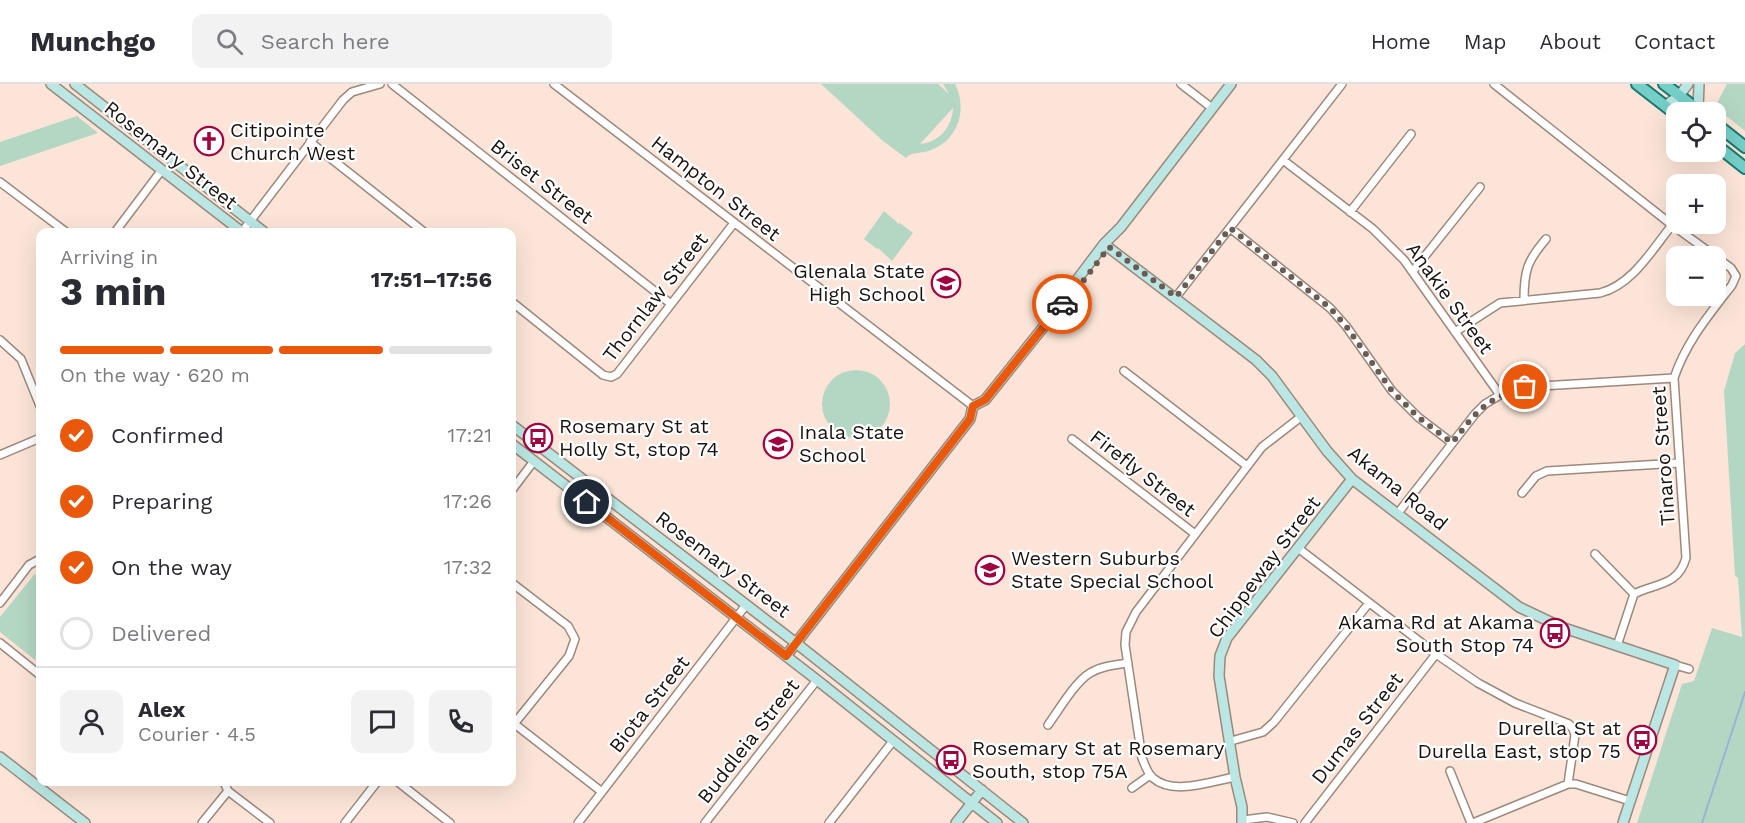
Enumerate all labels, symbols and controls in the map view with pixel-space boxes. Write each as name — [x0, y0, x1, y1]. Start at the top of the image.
search box — [192, 14, 612, 68]
text: Munchgo — [30, 25, 156, 58]
icon: search — [213, 25, 246, 58]
text: Search here — [261, 29, 390, 54]
text: Home — [1371, 29, 1431, 54]
text: Map — [1464, 29, 1507, 54]
text: About — [1540, 29, 1601, 54]
text: Contact — [1634, 29, 1715, 54]
street label: Rosemary Street — [100, 96, 243, 215]
map controls — [1666, 102, 1726, 306]
button: locate — [1666, 102, 1726, 162]
place label: Citipointe Church West — [230, 118, 356, 165]
church icon: Citipointe Church West — [193, 125, 225, 157]
street label: Hampton Street — [647, 130, 786, 246]
street label: Briset Street — [486, 133, 599, 229]
button: + — [1666, 174, 1726, 234]
street label: Thornlaw Street — [597, 227, 713, 366]
street label: Anakie Street — [1401, 238, 1499, 359]
text: Arriving in — [60, 245, 158, 269]
button: − — [1666, 246, 1726, 306]
place label: Glenala State High School — [793, 259, 925, 306]
text: 17:51–17:56 — [371, 267, 492, 292]
school or university icon: Glenala State High School — [930, 267, 962, 299]
text: 3 min — [60, 269, 167, 314]
courier — [1032, 274, 1092, 334]
icon: car — [1046, 288, 1079, 321]
pin — [1499, 361, 1550, 412]
text: On the way · 620 m — [60, 363, 250, 387]
icon: bag — [1508, 370, 1541, 403]
street label: Tinaroo Street — [1646, 385, 1680, 526]
place label: Rosemary St at Holly St, stop 74 — [559, 414, 719, 461]
icon: check — [60, 419, 93, 452]
place label: Inala State School — [799, 420, 904, 467]
bus stop icon: Rosemary St at Holly St, stop 74 — [522, 422, 554, 454]
text: Confirmed — [111, 423, 224, 448]
text: 17:21 — [448, 423, 492, 447]
street label: Firefly Street — [1086, 424, 1201, 522]
school or university icon: Inala State School — [762, 428, 794, 460]
street label: Akama Road — [1343, 441, 1453, 535]
pin — [561, 476, 612, 527]
icon: check — [60, 485, 93, 518]
icon: home — [570, 485, 603, 518]
text: Preparing — [111, 489, 212, 514]
text: 17:26 — [443, 489, 492, 513]
street label: Chippeway Street — [1203, 491, 1326, 643]
street label: Rosemary Street — [651, 506, 796, 623]
place label: Western Suburbs State Special School — [1011, 546, 1213, 593]
icon: check — [60, 551, 93, 584]
school or university icon: Western Suburbs State Special School — [974, 554, 1006, 586]
text: On the way — [111, 555, 232, 580]
text: 17:32 — [444, 555, 492, 579]
place label: Akama Rd at Akama South Stop 74 — [1338, 610, 1534, 657]
bus stop icon: Akama Rd at Akama South Stop 74 — [1539, 617, 1571, 649]
text: Delivered — [111, 621, 211, 646]
street label: Biota Street — [604, 650, 695, 757]
street label: Dumas Street — [1306, 667, 1408, 788]
street label: Buddleia Street — [692, 673, 804, 808]
button: person — [60, 690, 123, 753]
button: chat — [351, 690, 414, 753]
button: phone — [429, 690, 492, 753]
text: Alex — [138, 697, 185, 722]
place label: Durella St at Durella East, stop 75 — [1417, 716, 1622, 763]
text: Courier · 4.5 — [138, 722, 256, 746]
bus stop icon: Durella St at Durella East, stop 75 — [1626, 724, 1658, 756]
place label: Rosemary St at Rosemary South, stop 75A — [972, 736, 1225, 783]
bus stop icon: Rosemary St at Rosemary South, stop 75A — [935, 744, 967, 776]

